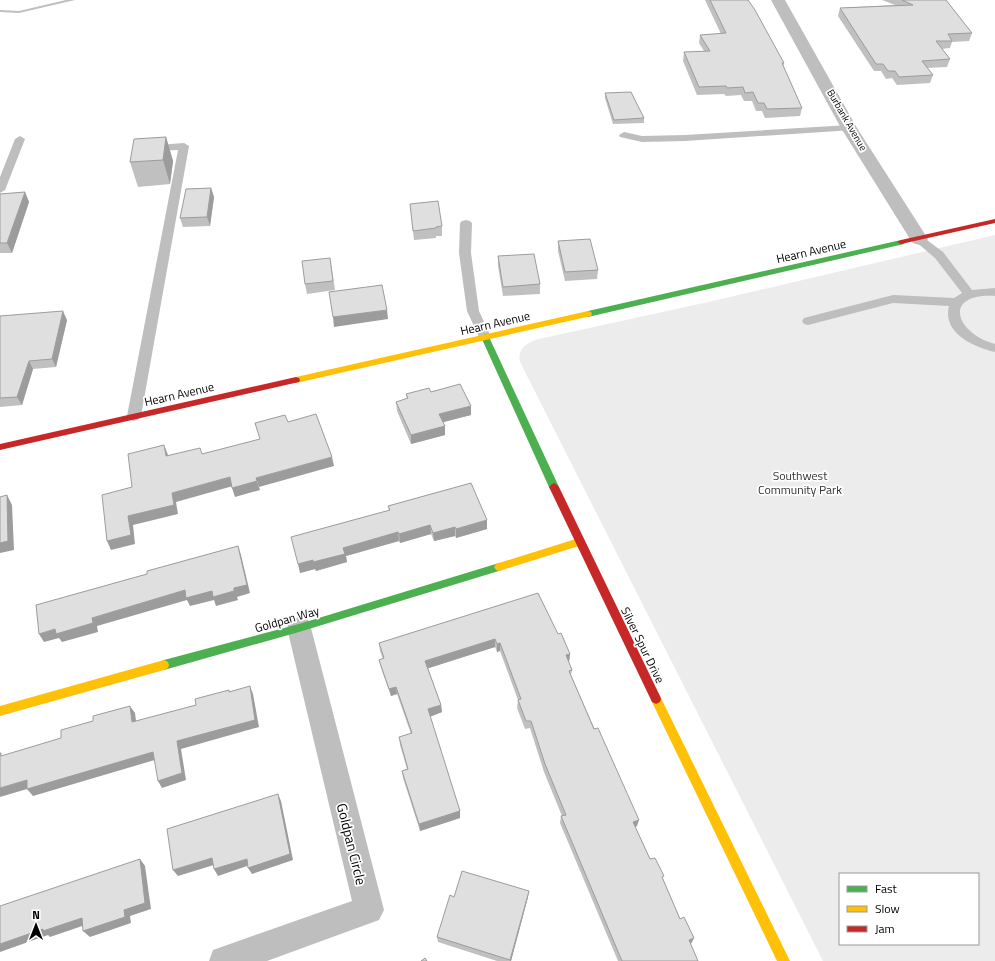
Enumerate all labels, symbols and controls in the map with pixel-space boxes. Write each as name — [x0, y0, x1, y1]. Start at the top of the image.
street label: Burbank Avenue — [823, 86, 871, 154]
street label: Hearn Avenue — [774, 234, 848, 268]
street label: Hearn Avenue — [458, 306, 532, 340]
street label: Hearn Avenue — [142, 377, 216, 411]
park label: Southwest Community Park — [758, 466, 842, 499]
street label: Goldpan Way — [252, 601, 322, 637]
street label: Silver Spur Drive — [616, 604, 670, 686]
street label: Goldpan Circle — [332, 801, 372, 887]
legend — [839, 873, 979, 945]
text: Fast — [875, 879, 898, 898]
text: Slow — [875, 899, 900, 918]
north arrow — [16, 905, 56, 945]
text: N — [32, 907, 40, 923]
text: Jam — [875, 919, 895, 938]

